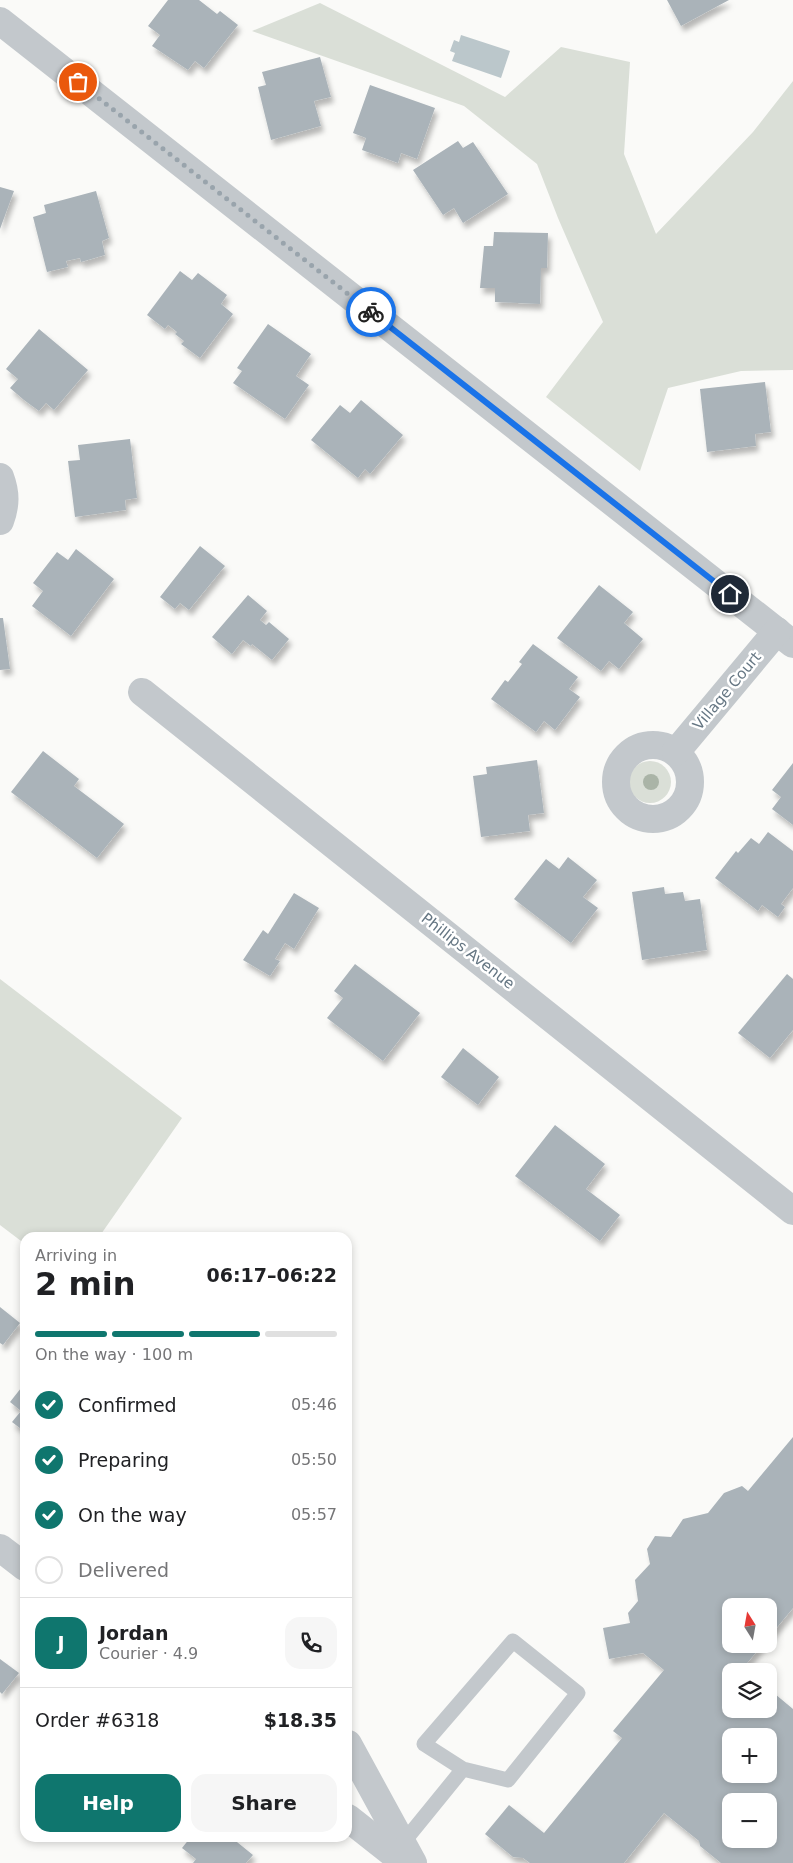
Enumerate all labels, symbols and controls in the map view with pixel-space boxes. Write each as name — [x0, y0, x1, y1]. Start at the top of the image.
pin — [57, 61, 99, 103]
icon: bag — [64, 68, 92, 96]
courier — [346, 287, 396, 337]
icon: bike — [357, 298, 385, 326]
pin — [709, 573, 751, 615]
icon: home — [716, 580, 744, 608]
street label: Village Court — [689, 648, 765, 734]
street label: Phillips Avenue — [418, 909, 518, 993]
text: Arriving in — [35, 1246, 117, 1265]
text: 06:17–06:22 — [207, 1264, 337, 1286]
text: 2 min — [35, 1265, 136, 1303]
text: On the way · 100 m — [35, 1345, 193, 1364]
icon: check — [35, 1391, 63, 1419]
text: Confirmed — [78, 1394, 177, 1416]
text: 05:46 — [291, 1395, 337, 1414]
icon: check — [35, 1446, 63, 1474]
text: Preparing — [78, 1449, 169, 1471]
text: 05:50 — [291, 1450, 337, 1469]
icon: check — [35, 1501, 63, 1529]
text: On the way — [78, 1504, 187, 1526]
text: 05:57 — [291, 1505, 337, 1524]
text: Delivered — [78, 1559, 169, 1581]
north arrow — [722, 1598, 778, 1652]
map controls — [722, 1598, 777, 1848]
button: phone — [285, 1617, 337, 1669]
text: Jordan — [99, 1622, 168, 1644]
text: J — [57, 1632, 65, 1654]
text: Courier · 4.9 — [99, 1644, 198, 1663]
button: layers — [722, 1663, 777, 1718]
text: Order #6318 — [35, 1709, 159, 1731]
text: $18.35 — [264, 1709, 337, 1731]
button: + — [722, 1728, 777, 1783]
button: Help — [35, 1774, 181, 1832]
button: Share — [191, 1774, 337, 1832]
button: − — [722, 1793, 777, 1848]

